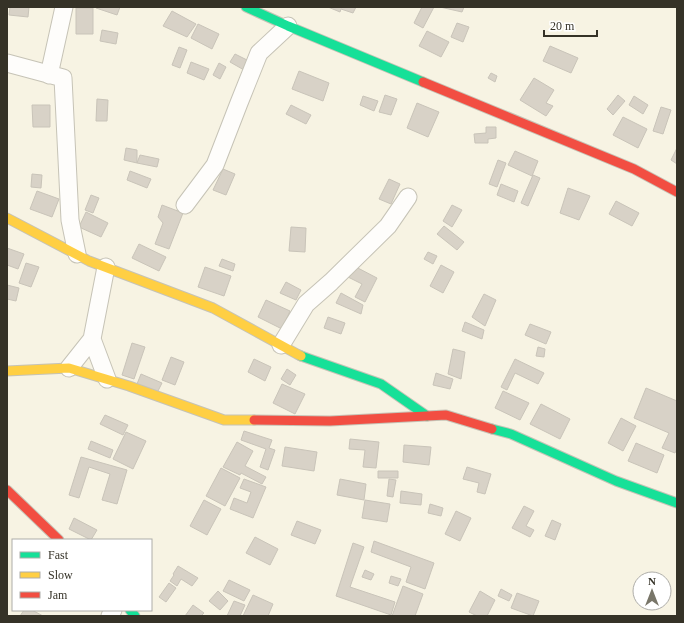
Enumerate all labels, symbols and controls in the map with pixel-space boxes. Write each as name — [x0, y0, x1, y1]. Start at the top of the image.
scale bar — [544, 12, 597, 38]
text: 20 m — [550, 19, 575, 33]
legend — [12, 539, 152, 611]
text: Fast — [48, 548, 69, 562]
text: Slow — [48, 568, 73, 582]
north arrow — [632, 571, 672, 611]
text: N — [648, 575, 656, 587]
text: Jam — [48, 588, 68, 602]

